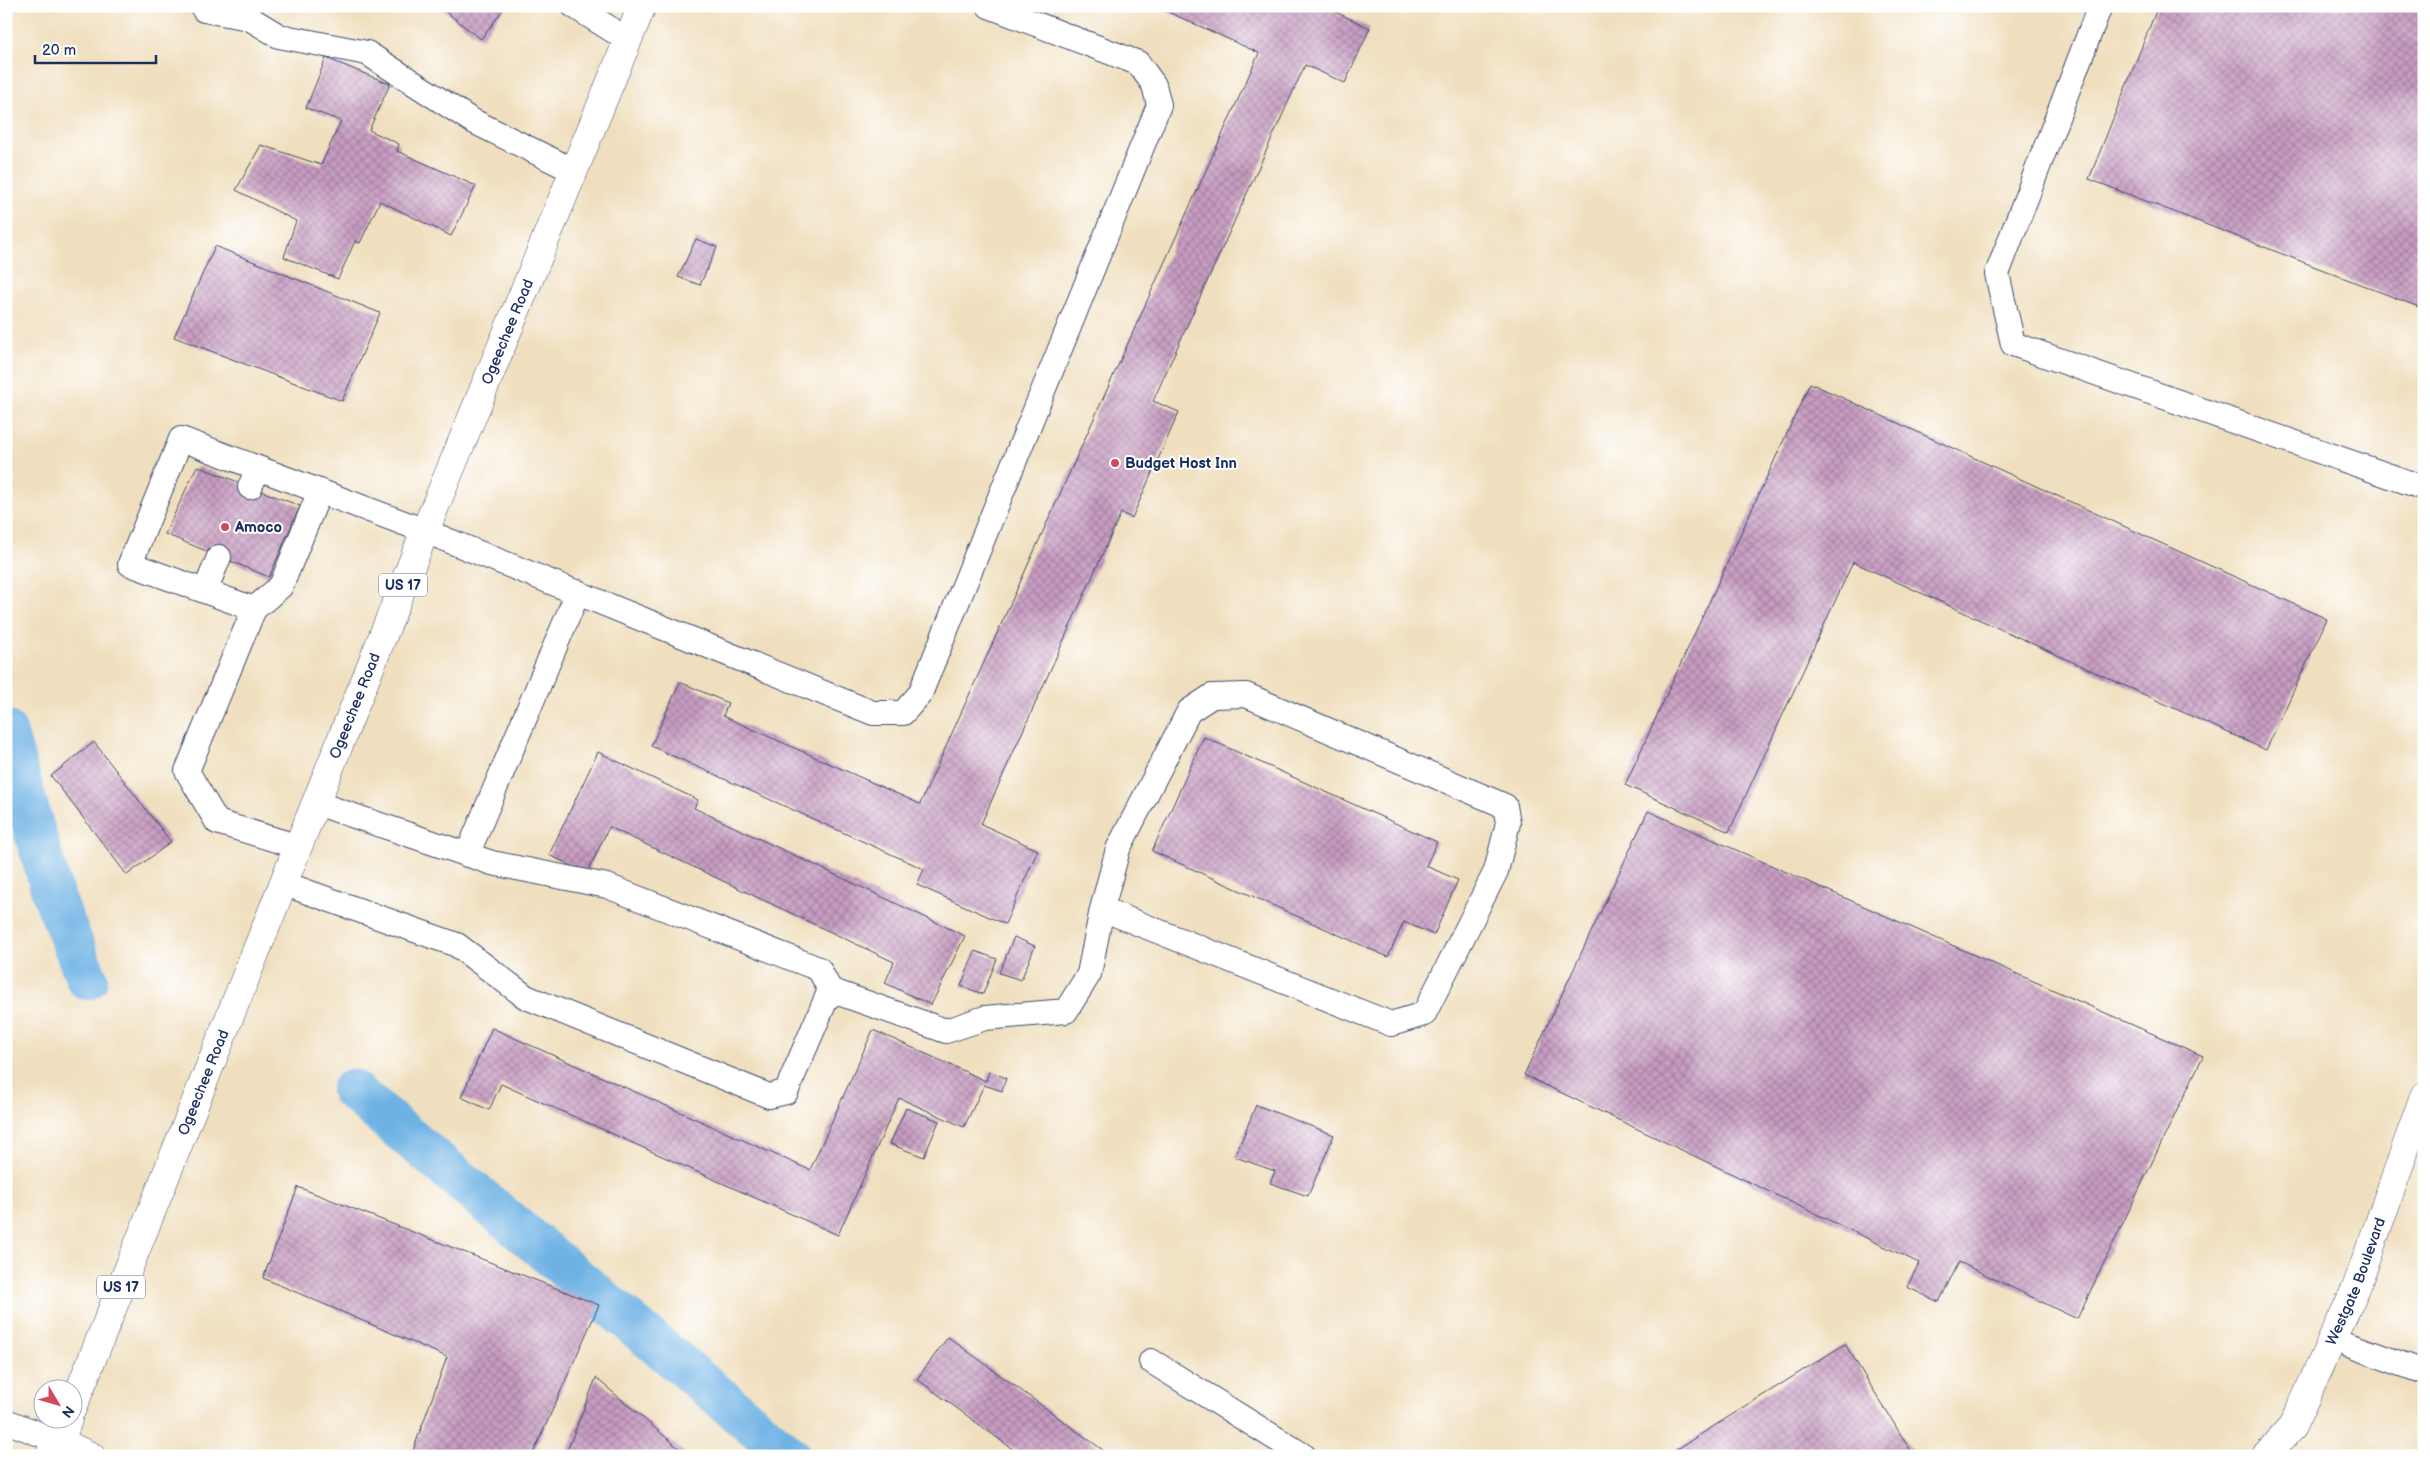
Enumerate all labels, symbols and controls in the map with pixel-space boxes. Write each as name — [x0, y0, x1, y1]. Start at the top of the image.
scale bar — [35, 32, 156, 64]
text: 20 m — [42, 41, 76, 60]
street label: Ogeechee Road — [478, 276, 538, 387]
place label: Budget Host Inn — [1125, 454, 1237, 473]
marker: Budget Host Inn — [1109, 457, 1121, 469]
place label: Amoco — [234, 518, 282, 537]
marker: Amoco — [219, 521, 231, 533]
road number: US 17 — [379, 574, 427, 596]
street label: Ogeechee Road — [325, 650, 385, 761]
street label: Ogeechee Road — [174, 1027, 234, 1138]
street label: Westgate Boulevard — [2322, 1215, 2390, 1348]
road number: US 17 — [97, 1275, 145, 1298]
north arrow — [32, 1380, 82, 1430]
text: N — [58, 1402, 78, 1421]

